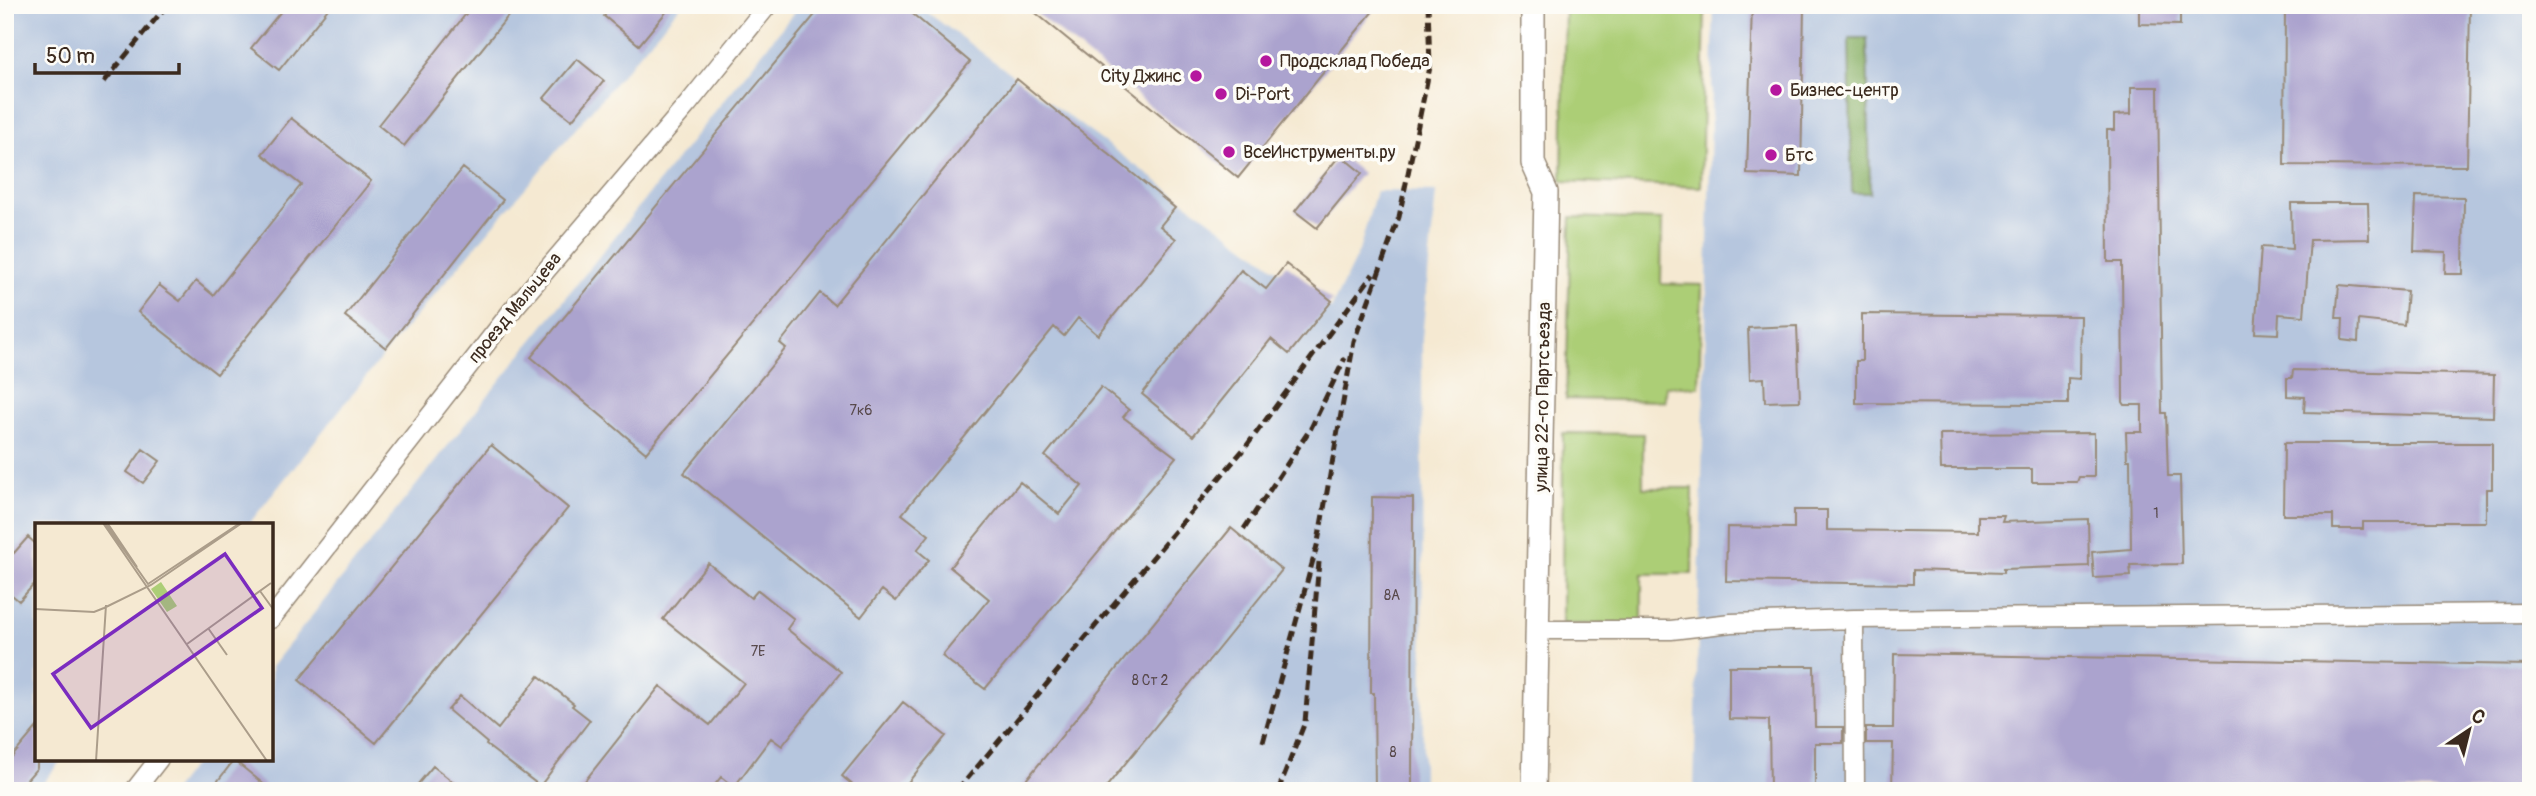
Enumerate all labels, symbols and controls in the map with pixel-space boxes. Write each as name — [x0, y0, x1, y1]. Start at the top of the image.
scale bar — [35, 32, 178, 76]
text: 50 m — [46, 43, 95, 70]
place label: Продсклад Победа — [1280, 50, 1430, 73]
marker: Продсклад Победа — [1258, 53, 1274, 69]
place label: City Джинс — [1100, 65, 1182, 88]
marker: City Джинс — [1188, 68, 1204, 84]
place label: Бизнес-центр — [1790, 79, 1899, 102]
marker: Бизнес-центр — [1768, 82, 1784, 98]
place label: Di-Port — [1235, 83, 1291, 106]
marker: Di-Port — [1213, 86, 1229, 102]
place label: ВсеИнструменты.ру — [1243, 141, 1396, 164]
marker: ВсеИнструменты.ру — [1221, 144, 1237, 160]
place label: Бтс — [1785, 144, 1814, 167]
marker: Бтс — [1763, 147, 1779, 163]
street label: проезд Мальцева — [463, 248, 567, 368]
street label: улица 22-го Партсъезда — [1530, 302, 1556, 493]
house number: 7к6 — [850, 402, 872, 419]
house number: 1 — [2153, 505, 2159, 522]
inset map — [35, 523, 273, 761]
house number: 8А — [1384, 587, 1400, 604]
house number: 7Е — [751, 643, 765, 660]
house number: 8 Ст 2 — [1132, 672, 1168, 689]
north arrow — [2434, 694, 2504, 764]
text: С — [2466, 704, 2490, 730]
house number: 8 — [1389, 744, 1397, 761]

